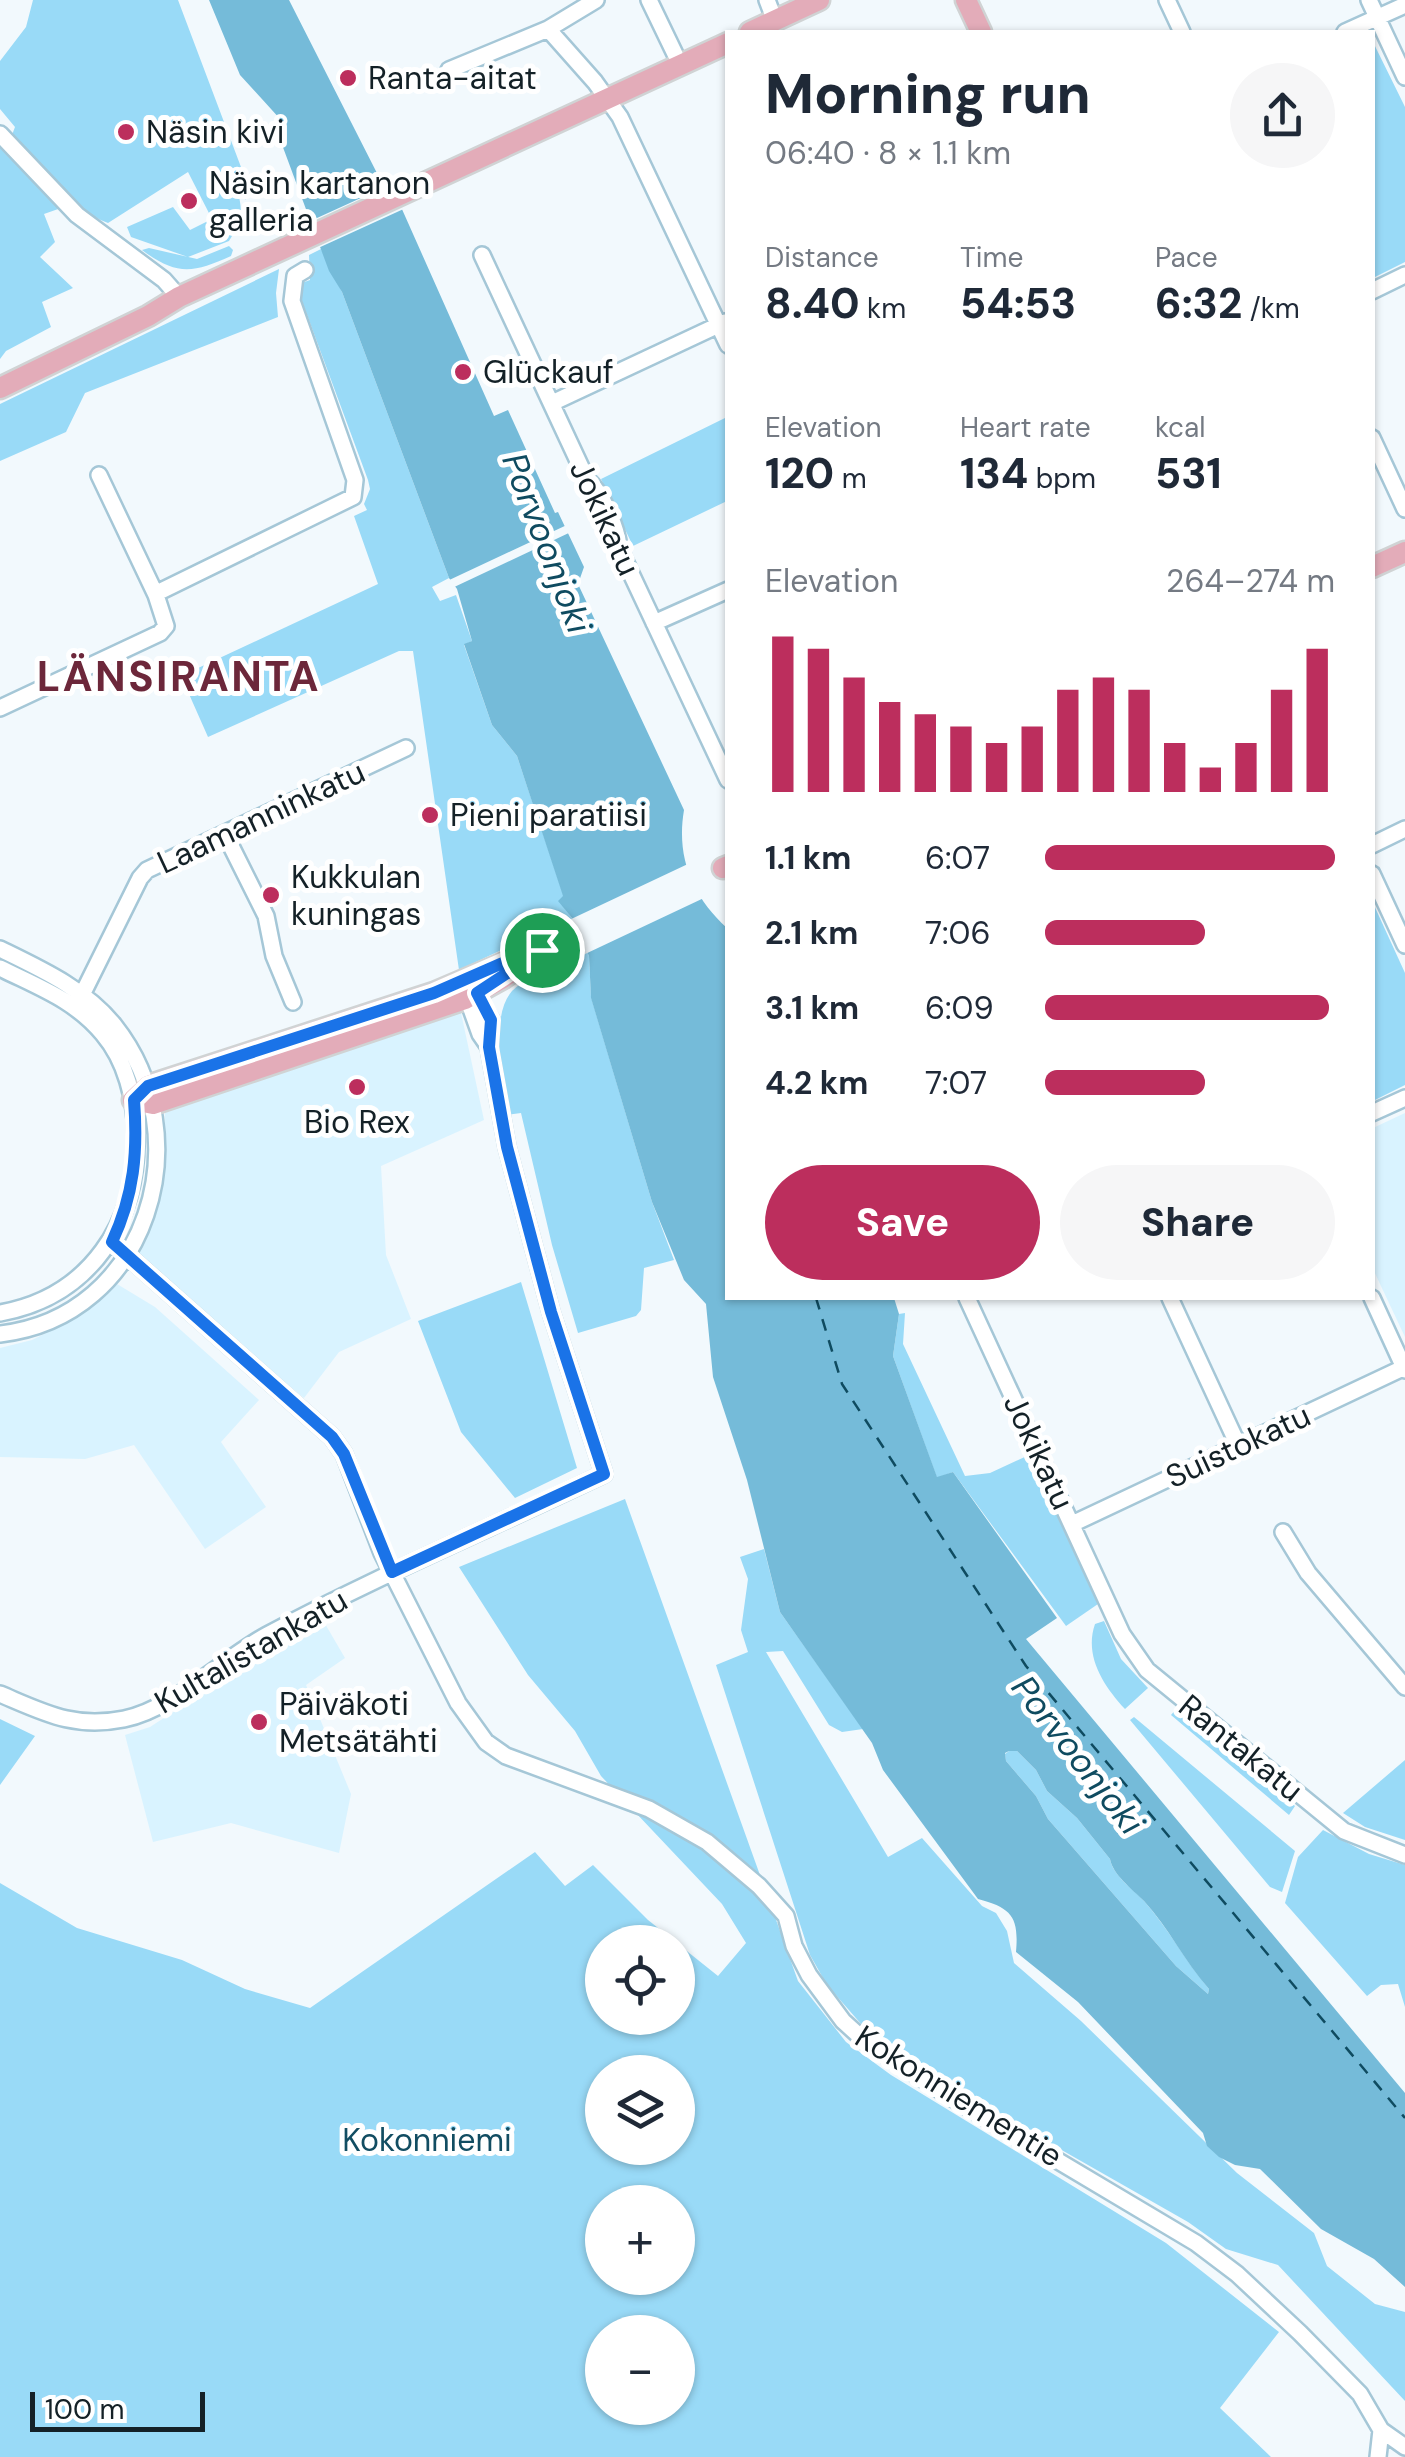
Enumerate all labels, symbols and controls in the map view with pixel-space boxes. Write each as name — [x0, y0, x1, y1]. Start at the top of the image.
place label: Ranta-aitat — [368, 57, 537, 99]
text: Morning run — [765, 58, 1091, 130]
button: share — [1230, 63, 1335, 168]
marker: Ranta-aitat — [337, 67, 359, 89]
place label: Näsin kivi — [146, 111, 285, 153]
marker: Näsin kivi — [115, 121, 137, 143]
text: 06:40 · 8 × 1.1 km — [765, 132, 1011, 174]
place label: Näsin kartanon galleria — [209, 162, 430, 241]
marker: Näsin kartanon galleria — [178, 190, 200, 212]
text: Distance — [765, 239, 879, 276]
text: Time — [960, 239, 1023, 276]
text: Pace — [1155, 239, 1218, 276]
text: 8.40 — [765, 276, 860, 331]
text: 54:53 — [960, 276, 1076, 331]
text: 6:32 — [1155, 276, 1242, 331]
text: km — [860, 290, 906, 327]
text: /km — [1242, 290, 1300, 327]
place label: Glückauf — [483, 351, 614, 393]
marker: Glückauf — [452, 361, 474, 383]
text: Elevation — [765, 409, 882, 446]
text: Heart rate — [960, 409, 1091, 446]
text: kcal — [1155, 409, 1206, 446]
water label: Porvoonjoki — [492, 446, 603, 640]
text: 120 — [765, 446, 834, 501]
text: 134 — [960, 446, 1028, 501]
text: 531 — [1155, 446, 1222, 501]
street label: Jokikatu — [560, 454, 650, 582]
text: m — [834, 460, 867, 497]
text: bpm — [1028, 460, 1096, 497]
text: Elevation — [765, 560, 898, 602]
text: 264–274 m — [1166, 560, 1335, 602]
district label: LÄNSIRANTA — [37, 649, 321, 704]
street label: Laamanninkatu — [151, 751, 371, 883]
place label: Pieni paratiisi — [450, 794, 647, 836]
marker: Pieni paratiisi — [419, 804, 441, 826]
text: 1.1 km — [765, 837, 851, 879]
text: 6:07 — [925, 837, 990, 879]
place label: Kukkulan kuningas — [291, 856, 421, 935]
marker: Kukkulan kuningas — [260, 884, 282, 906]
pin — [500, 908, 585, 993]
text: 2.1 km — [765, 912, 858, 954]
text: 7:06 — [925, 912, 991, 954]
icon: arrive — [515, 923, 570, 978]
text: 3.1 km — [765, 987, 859, 1029]
text: 6:09 — [925, 987, 994, 1029]
text: 4.2 km — [765, 1062, 868, 1104]
text: 7:07 — [925, 1062, 987, 1104]
marker: Bio Rex — [346, 1076, 368, 1098]
place label: Bio Rex — [304, 1101, 410, 1143]
button: Save — [765, 1165, 1040, 1280]
button: Share — [1060, 1165, 1335, 1280]
street label: Jokikatu — [994, 1388, 1084, 1516]
street label: Suistokatu — [1159, 1394, 1317, 1498]
street label: Kultalistankatu — [147, 1579, 355, 1723]
water label: Porvoonjoki — [1001, 1666, 1155, 1844]
place label: Päiväkoti Metsätähti — [279, 1683, 438, 1762]
street label: Rantakatu — [1170, 1685, 1312, 1811]
marker: Päiväkoti Metsätähti — [248, 1711, 270, 1733]
map controls — [585, 1925, 695, 2425]
button: locate — [585, 1925, 695, 2035]
street label: Kokonniementie — [848, 2015, 1070, 2177]
button: layers — [585, 2055, 695, 2165]
park label: Kokonniemi — [342, 2119, 512, 2161]
button: + — [585, 2185, 695, 2295]
button: − — [585, 2315, 695, 2425]
scale bar — [30, 2387, 205, 2432]
text: 100 m — [45, 2391, 124, 2428]

